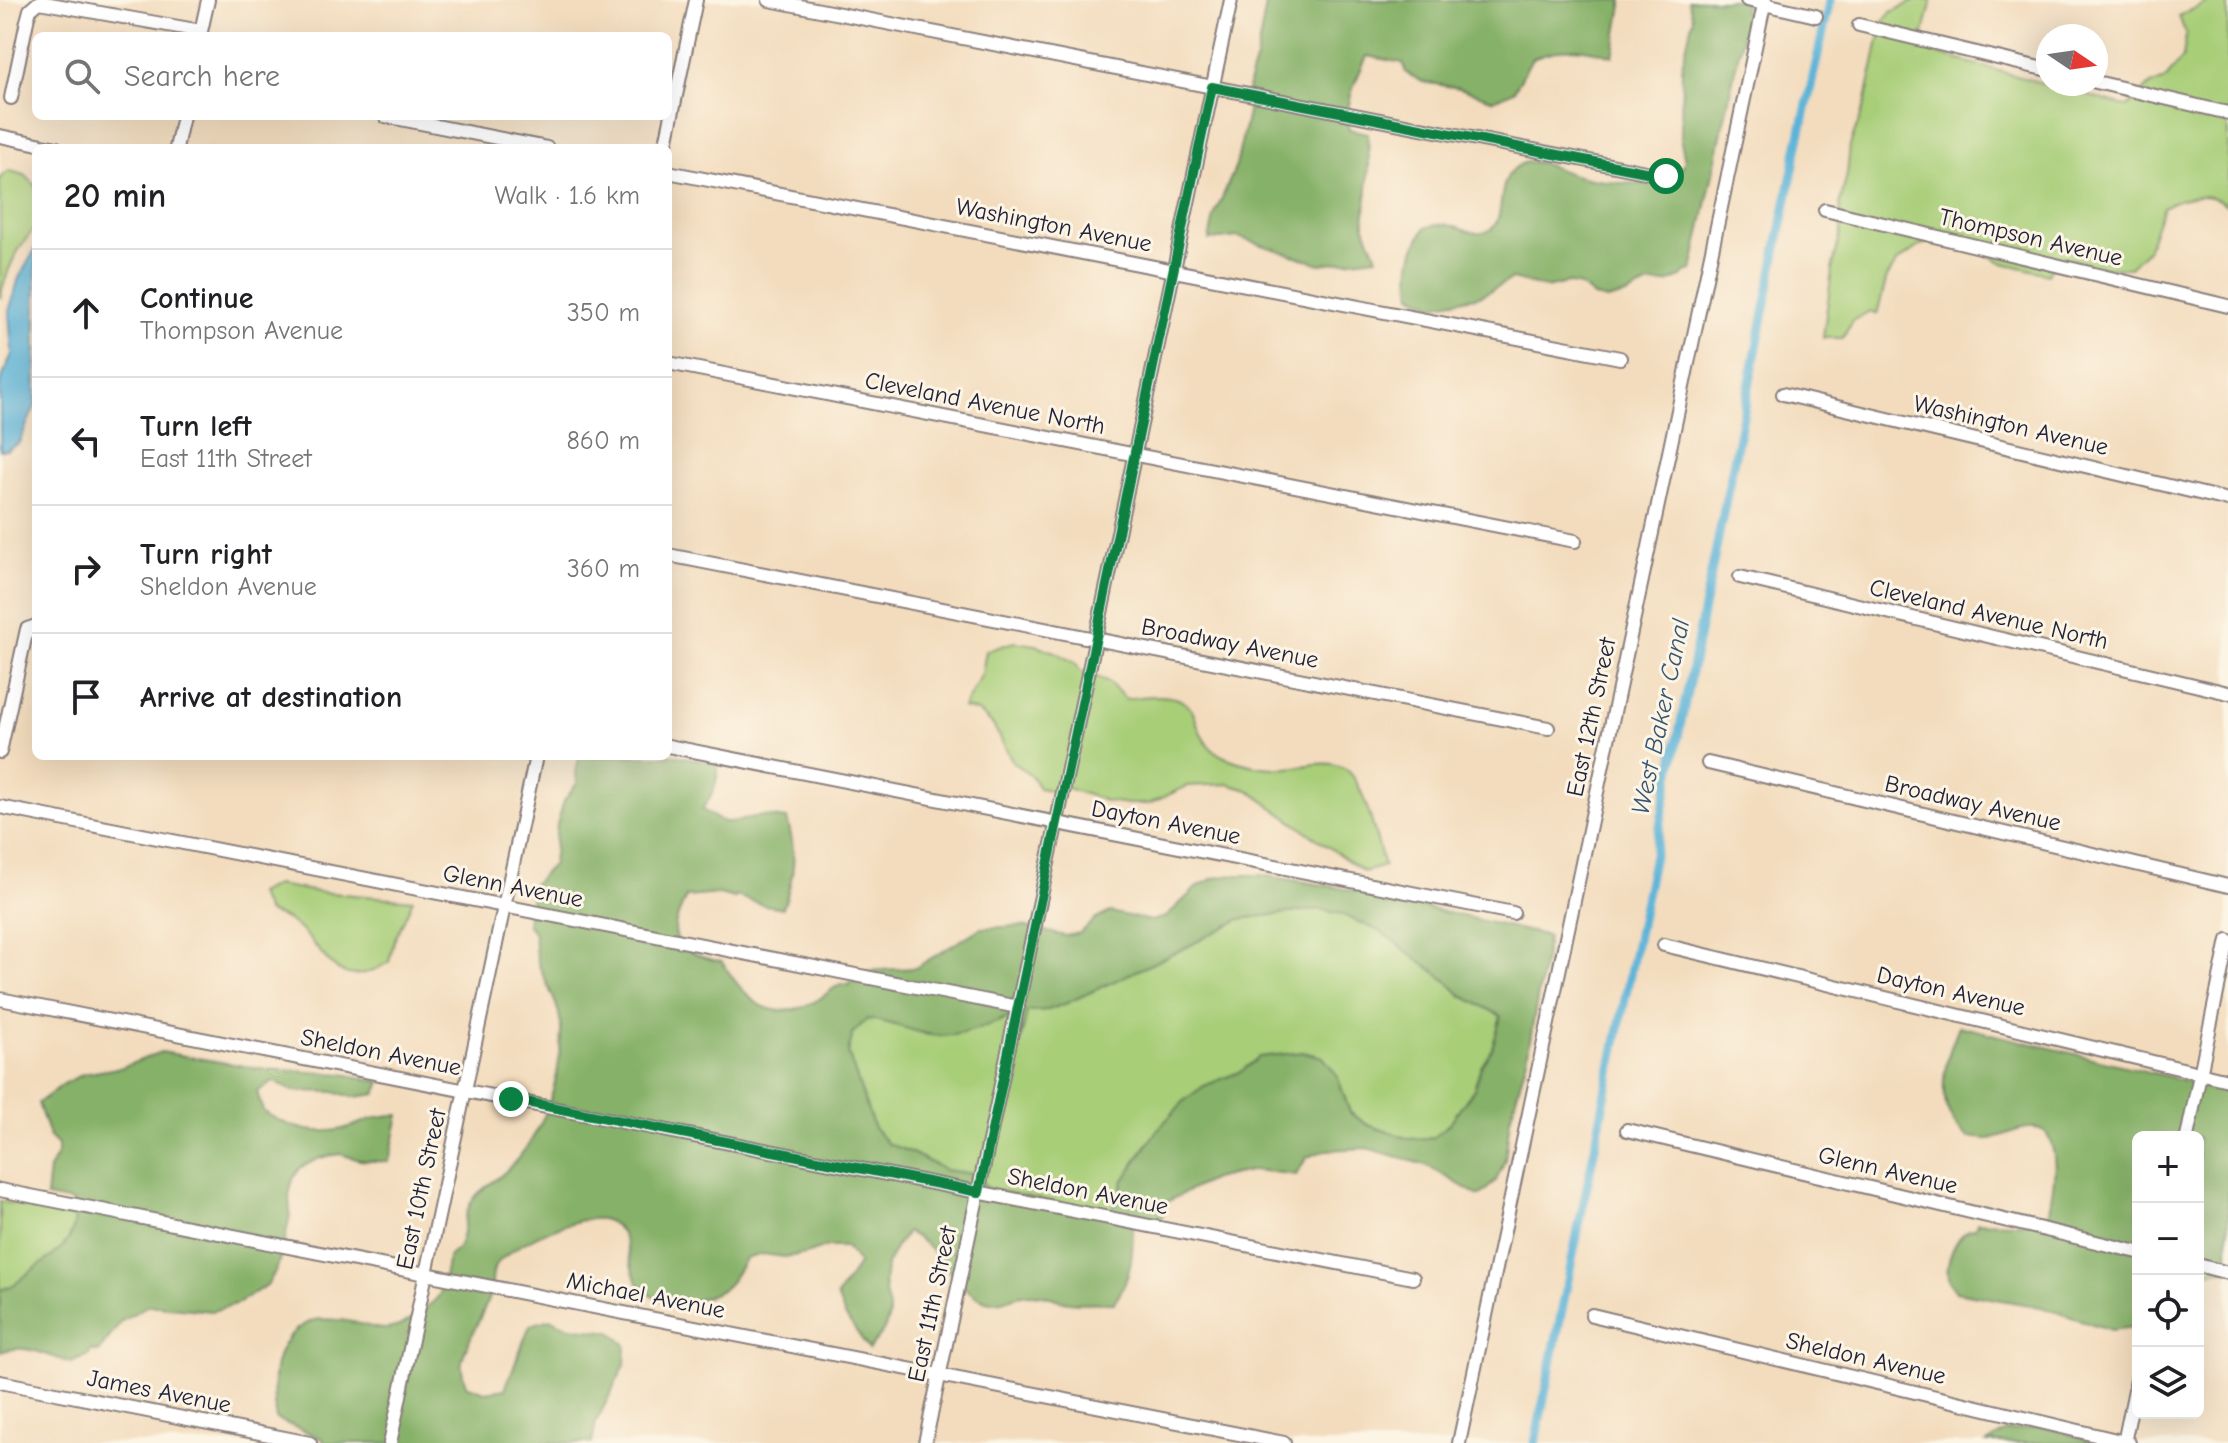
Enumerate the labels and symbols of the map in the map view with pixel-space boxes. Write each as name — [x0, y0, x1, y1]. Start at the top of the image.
north arrow — [2036, 24, 2108, 96]
route start — [1648, 158, 1684, 194]
street label: Washington Avenue — [954, 192, 1154, 258]
street label: Thompson Avenue — [1937, 202, 2125, 272]
street label: Cleveland Avenue North — [863, 366, 1107, 440]
street label: Washington Avenue — [1911, 389, 2111, 461]
street label: Cleveland Avenue North — [1867, 573, 2111, 655]
street label: Broadway Avenue — [1139, 612, 1321, 674]
water label: West Baker Canal — [1626, 616, 1696, 818]
street label: East 12th Street — [1561, 634, 1622, 799]
street label: Broadway Avenue — [1882, 769, 2064, 837]
street label: Dayton Avenue — [1089, 794, 1243, 850]
street label: Glenn Avenue — [441, 859, 585, 913]
street label: Dayton Avenue — [1874, 960, 2028, 1022]
street label: Sheldon Avenue — [298, 1023, 464, 1081]
route end — [493, 1081, 529, 1117]
street label: East 10th Street — [390, 1105, 452, 1272]
street label: Glenn Avenue — [1816, 1140, 1960, 1200]
street label: Sheldon Avenue — [1005, 1162, 1171, 1220]
street label: East 11th Street — [902, 1222, 962, 1384]
street label: Michael Avenue — [564, 1266, 728, 1324]
street label: Sheldon Avenue — [1783, 1326, 1949, 1390]
street label: James Avenue — [85, 1363, 233, 1419]

